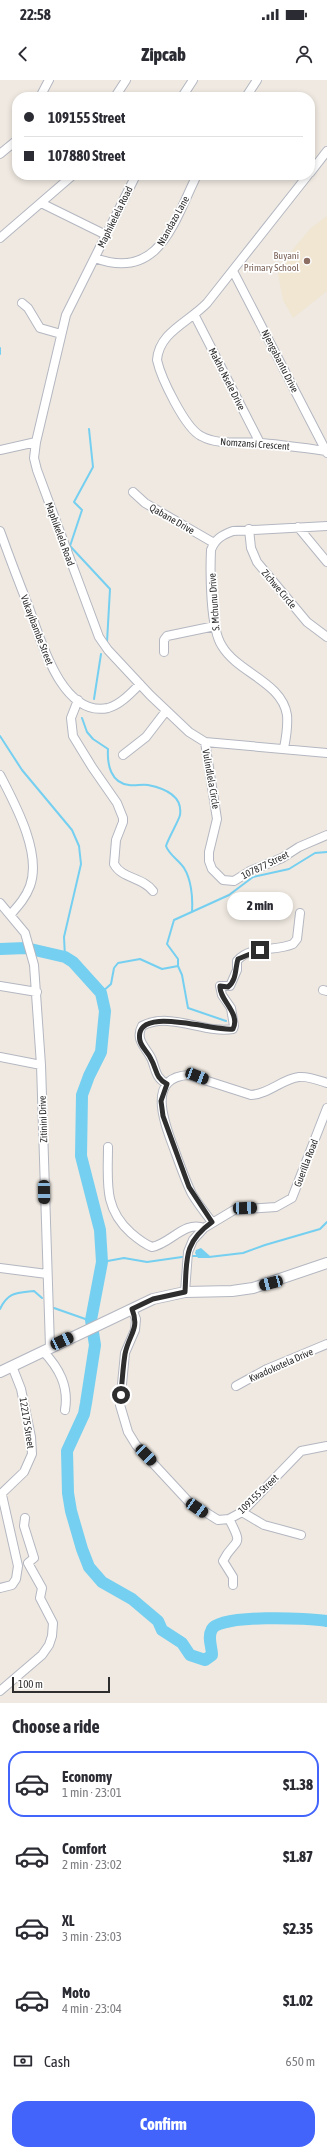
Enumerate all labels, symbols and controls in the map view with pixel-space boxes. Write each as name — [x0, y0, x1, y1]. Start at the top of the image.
text: 22:58 — [20, 6, 51, 23]
icon: back — [12, 43, 34, 65]
icon: person — [293, 43, 315, 65]
text: Zipcab — [141, 44, 186, 65]
text: 109155 Street — [48, 109, 125, 126]
text: 107880 Street — [48, 147, 125, 164]
street label: Maphikelela Road — [95, 184, 135, 249]
street label: Ntandazo Lane — [155, 194, 191, 248]
place label: Buyani Primary School — [244, 250, 299, 273]
marker: Buyani Primary School — [302, 256, 312, 266]
street label: Njengabantu Drive — [259, 328, 301, 395]
street label: Makho Nsele Drive — [207, 346, 248, 412]
street label: Nomzansi Crescent — [220, 436, 290, 452]
street label: Maphikelela Road — [43, 501, 77, 568]
street label: Qabane Drive — [148, 502, 197, 537]
street label: Zichwe Circle — [259, 567, 299, 611]
street label: S. Mchunu Drive — [206, 572, 222, 631]
street label: Vukayibambe Street — [19, 593, 55, 667]
street label: Vulindlela Circle — [200, 748, 222, 810]
street label: 107877 Street — [239, 849, 291, 881]
callout: 2 min — [227, 892, 293, 920]
text: 2 min — [247, 898, 273, 913]
route end — [251, 941, 269, 959]
car — [184, 1066, 210, 1086]
street label: Zitinini Drive — [37, 1095, 49, 1143]
street label: Guerilla Road — [292, 1137, 320, 1188]
car — [38, 1180, 50, 1204]
car — [233, 1202, 257, 1214]
car — [258, 1274, 284, 1292]
car — [49, 1330, 75, 1352]
street label: Kwadokotela Drive — [247, 1346, 315, 1384]
route start — [112, 1386, 130, 1404]
street label: 122175 Street — [18, 1397, 36, 1449]
car — [133, 1442, 159, 1468]
street label: 109155 Street — [236, 1472, 280, 1516]
car — [184, 1496, 210, 1520]
scale bar — [12, 1675, 110, 1694]
text: 100 m — [18, 1678, 43, 1690]
text: Choose a ride — [12, 1716, 100, 1737]
icon: car — [14, 1766, 50, 1802]
text: Economy — [62, 1768, 112, 1785]
text: $1.38 — [283, 1776, 313, 1793]
text: 1 min · 23:01 — [62, 1785, 122, 1800]
icon: car — [14, 1838, 50, 1874]
text: Comfort — [62, 1840, 106, 1857]
text: $1.87 — [283, 1848, 313, 1865]
text: 2 min · 23:02 — [62, 1857, 122, 1872]
icon: car — [14, 1910, 50, 1946]
text: XL — [62, 1912, 75, 1929]
text: $2.35 — [283, 1920, 313, 1937]
text: 3 min · 23:03 — [62, 1929, 122, 1944]
icon: car — [14, 1982, 50, 2018]
text: Moto — [62, 1984, 90, 2001]
text: $1.02 — [283, 1992, 313, 2009]
text: 4 min · 23:04 — [62, 2001, 122, 2016]
icon: cash — [12, 2050, 34, 2072]
text: Cash — [44, 2053, 70, 2070]
text: 650 m — [286, 2054, 315, 2069]
button: Confirm — [12, 2101, 315, 2147]

